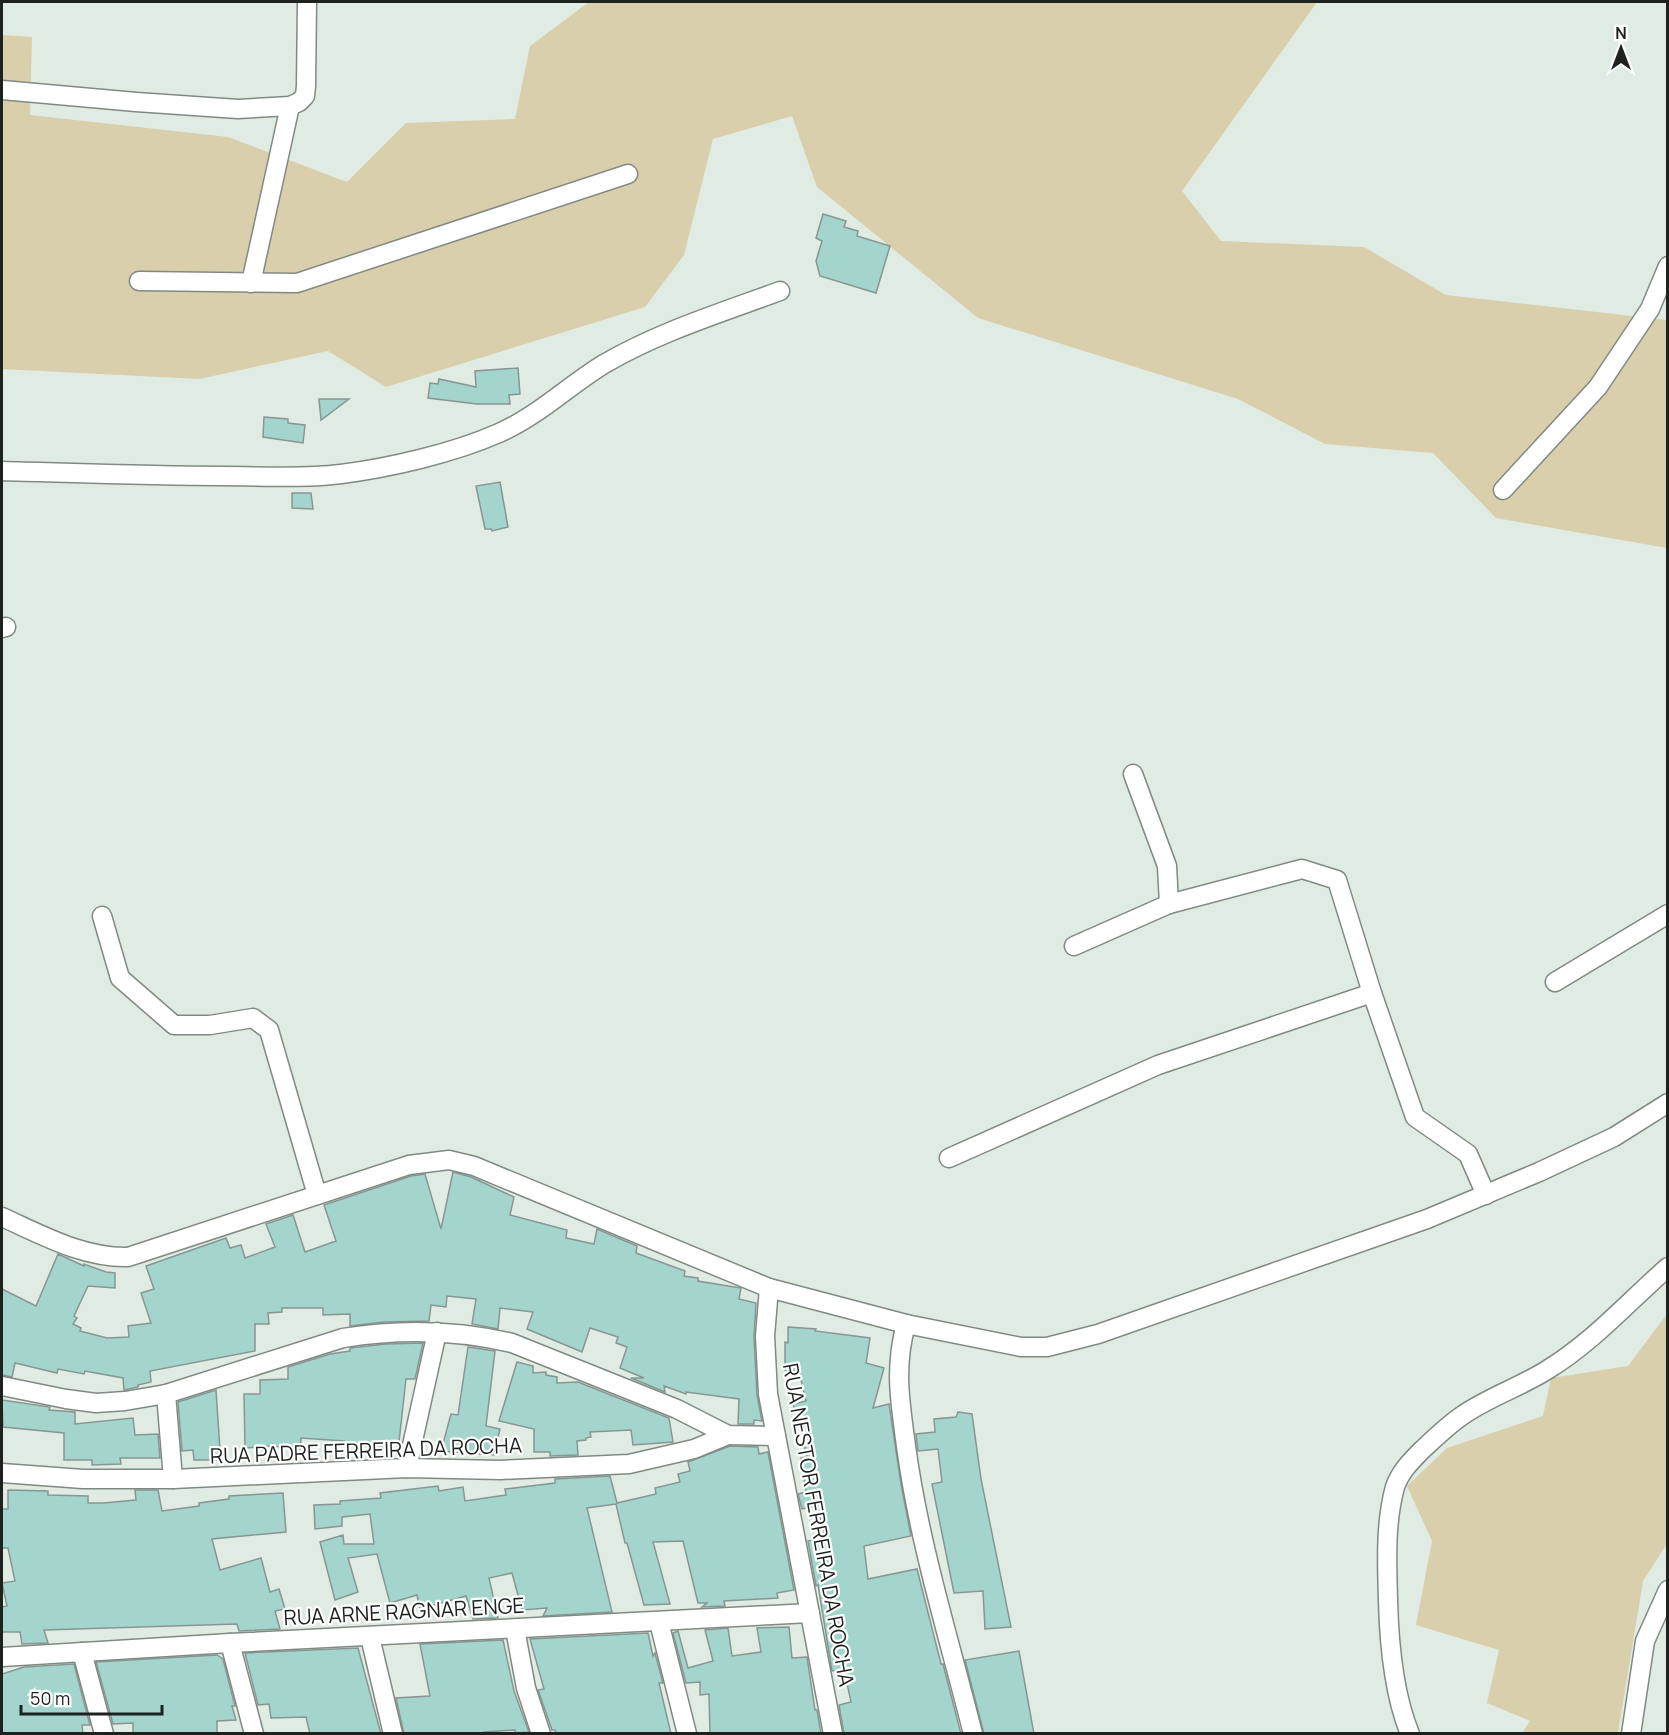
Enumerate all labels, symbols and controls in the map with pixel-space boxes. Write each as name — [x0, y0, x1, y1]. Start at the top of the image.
north arrow — [1591, 18, 1651, 78]
text: N — [1615, 22, 1627, 44]
street label: RUA NESTOR FERREIRA DA ROCHA — [777, 1361, 861, 1689]
street label: RUA PADRE FERREIRA DA ROCHA — [209, 1431, 522, 1469]
street label: RUA ARNE RAGNAR ENGE — [283, 1591, 525, 1631]
scale bar — [21, 1678, 162, 1716]
text: 50 m — [30, 1686, 70, 1710]

